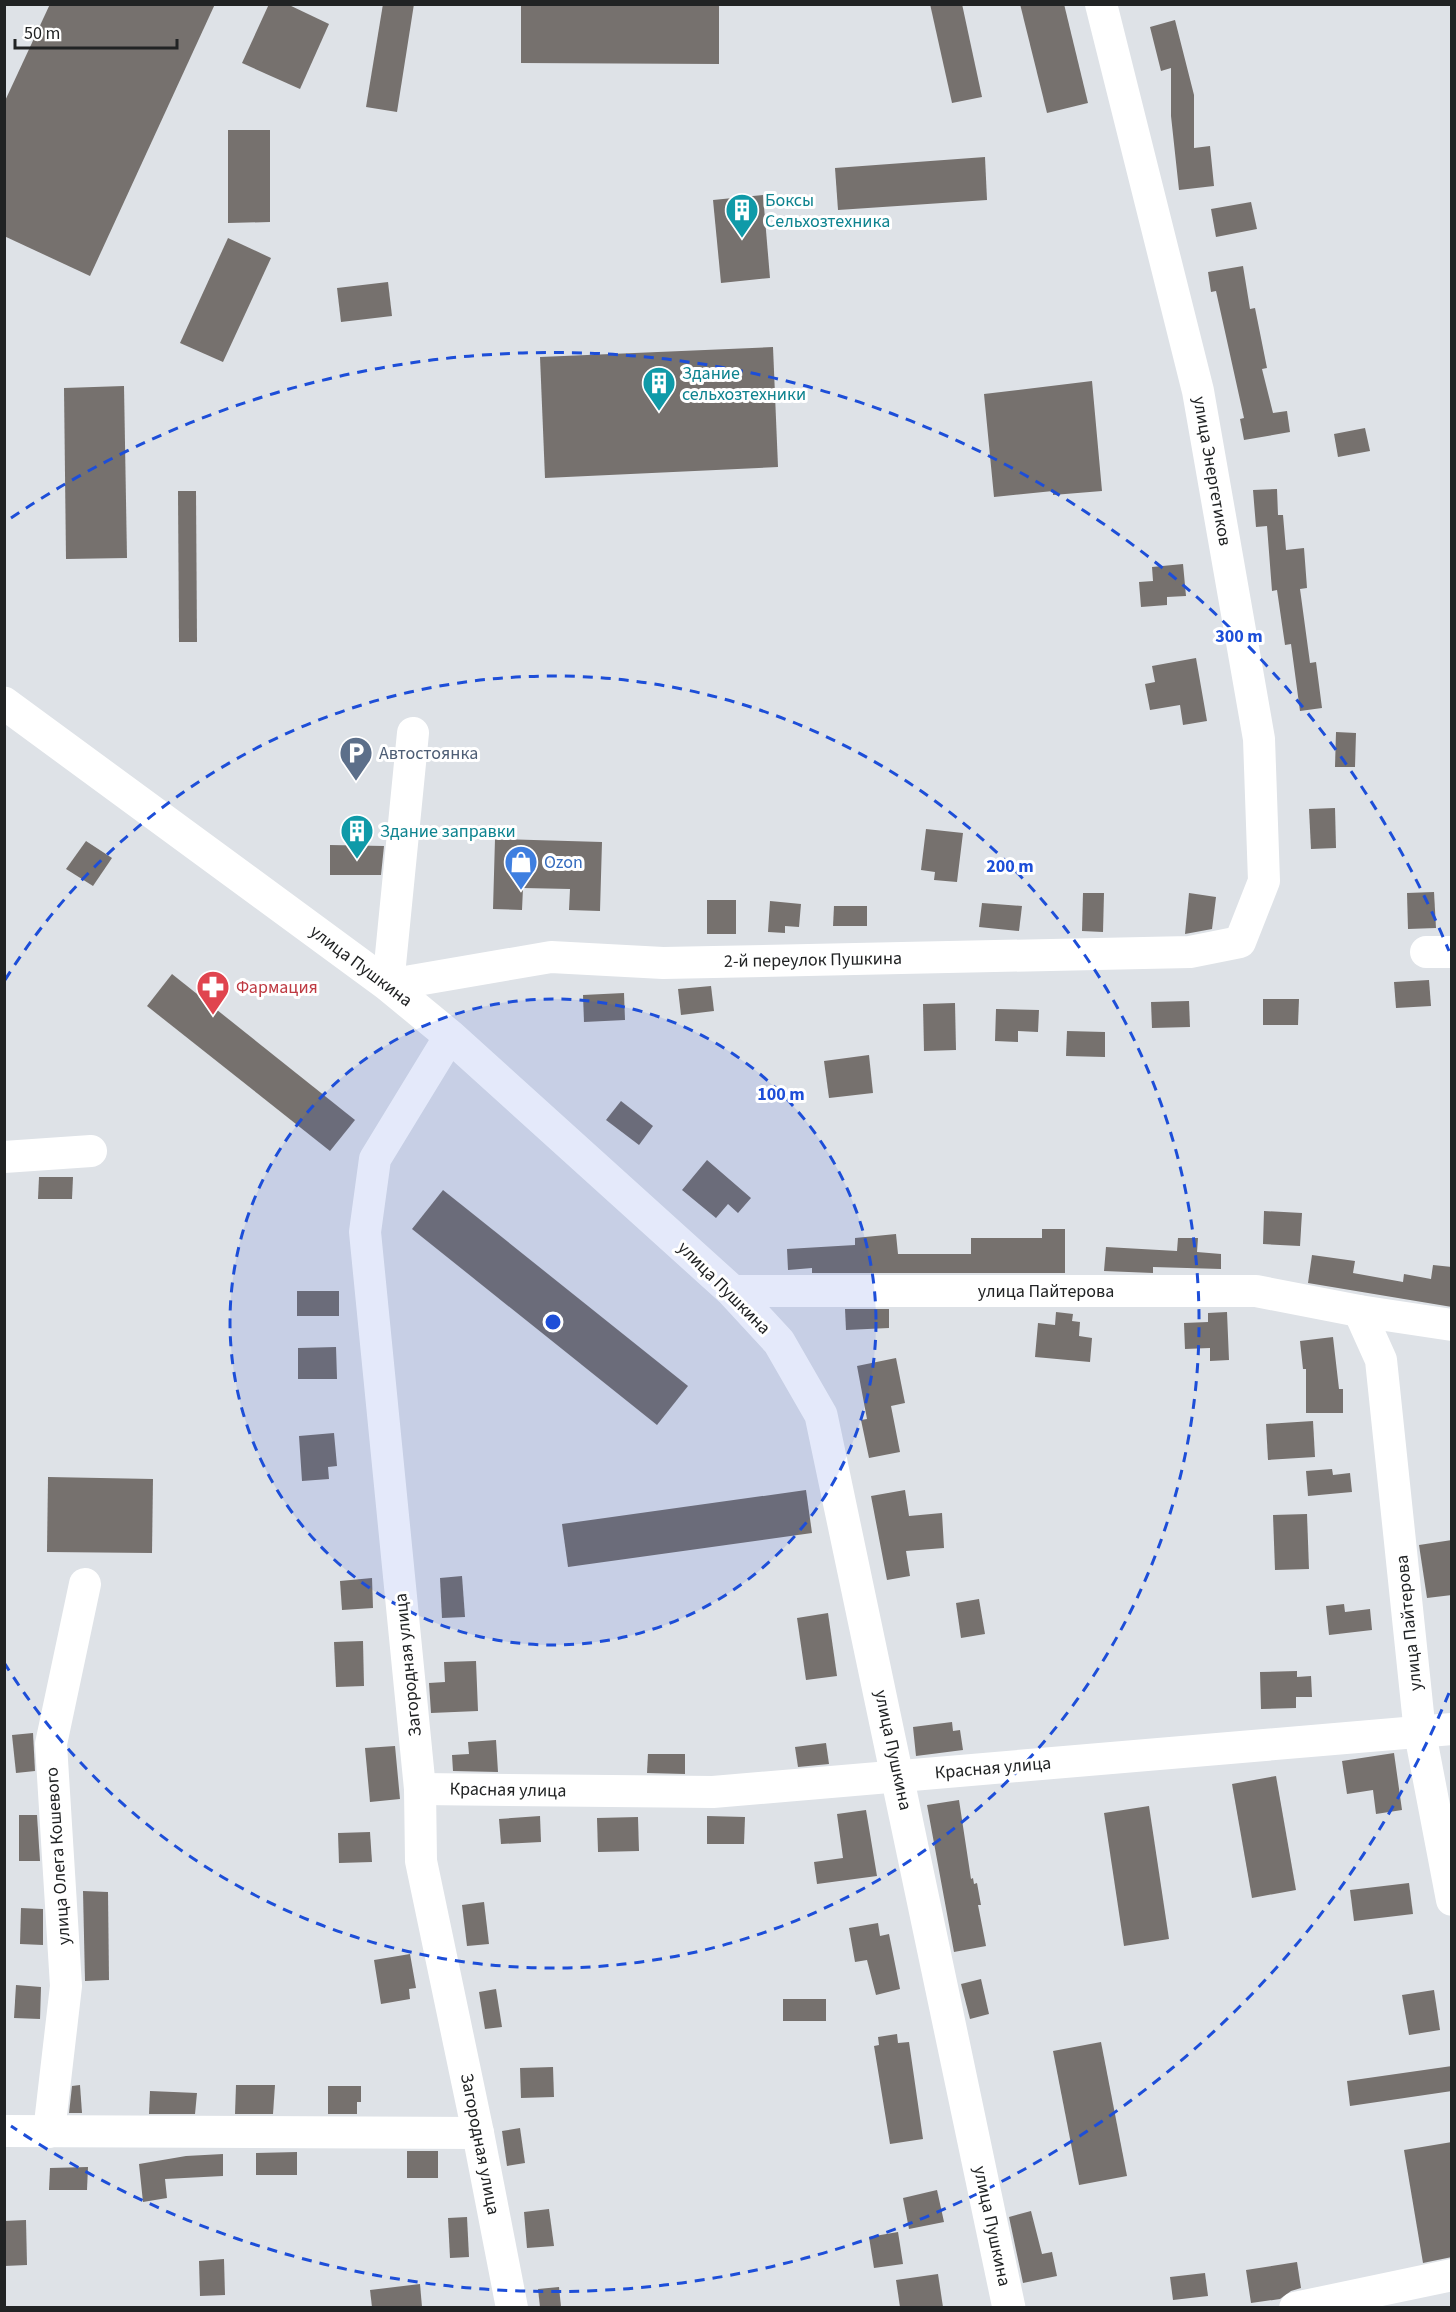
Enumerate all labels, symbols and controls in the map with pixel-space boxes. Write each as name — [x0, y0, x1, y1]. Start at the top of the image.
scale bar — [15, 12, 177, 50]
text: 50 m — [24, 21, 60, 46]
place label: Боксы Сельхозтехника — [765, 188, 890, 234]
building icon: Боксы Сельхозтехника — [724, 192, 760, 239]
place label: Здание сельхозтехники — [682, 361, 806, 407]
building icon: Здание сельхозтехники — [641, 365, 677, 412]
street label: улица Энергетиков — [1187, 394, 1237, 548]
text: 300 m — [1215, 624, 1263, 649]
parking icon: Автостоянка — [338, 735, 374, 782]
place label: Автостоянка — [379, 741, 478, 766]
building icon: Здание заправки — [339, 813, 375, 860]
place label: Здание заправки — [380, 819, 516, 844]
shop icon: Ozon — [503, 844, 539, 891]
place label: Ozon — [544, 850, 583, 875]
text: 200 m — [986, 854, 1034, 879]
street label: улица Пушкина — [305, 919, 417, 1013]
street label: 2-й переулок Пушкина — [724, 946, 902, 974]
pharmacy icon: Фармация — [195, 969, 231, 1016]
place label: Фармация — [236, 975, 318, 1000]
text: 100 m — [757, 1082, 805, 1107]
street label: улица Пушкина — [672, 1236, 776, 1340]
street label: улица Пайтерова — [978, 1279, 1114, 1304]
centre of rings — [543, 1312, 563, 1332]
street label: улица Пайтерова — [1389, 1554, 1429, 1692]
street label: Загородная улица — [388, 1592, 428, 1738]
street label: улица Пушкина — [868, 1687, 918, 1813]
street label: Красная улица — [934, 1750, 1052, 1786]
street label: улица Олега Кошевого — [39, 1766, 77, 1946]
street label: Красная улица — [449, 1776, 567, 1804]
street label: Загородная улица — [454, 2071, 506, 2217]
street label: улица Пушкина — [967, 2163, 1017, 2289]

